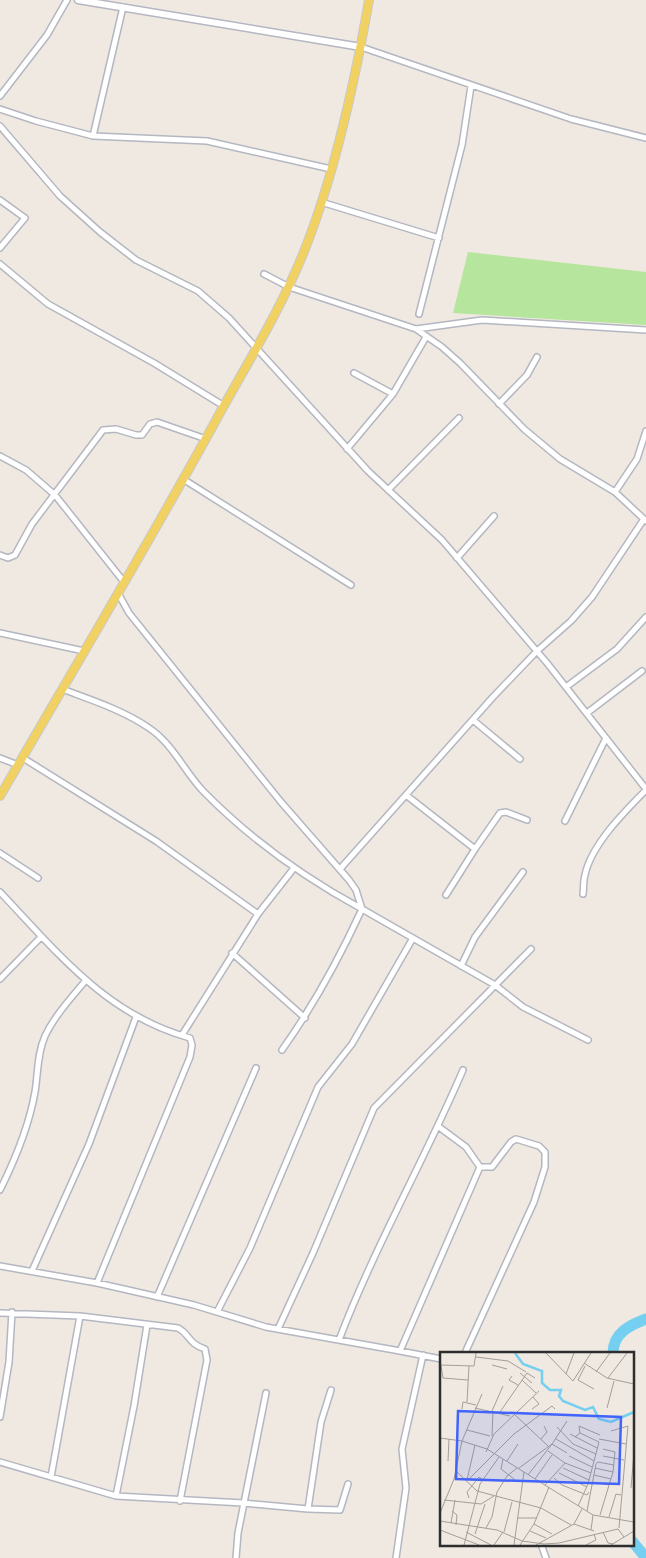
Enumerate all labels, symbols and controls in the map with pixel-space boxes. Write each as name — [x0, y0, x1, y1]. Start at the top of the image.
inset map — [440, 1352, 634, 1546]

